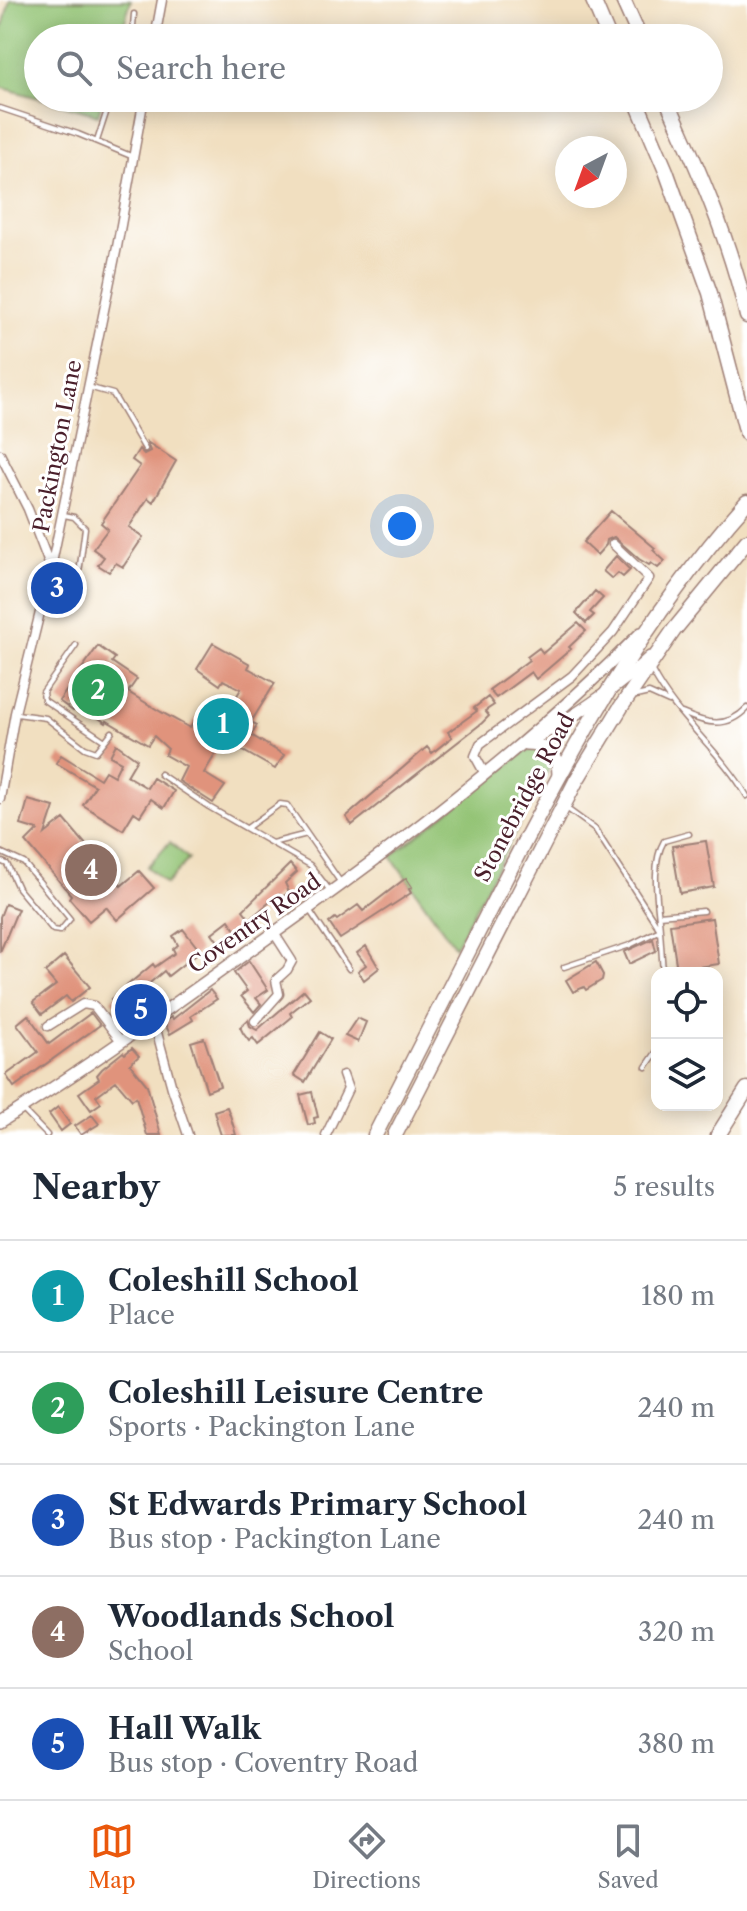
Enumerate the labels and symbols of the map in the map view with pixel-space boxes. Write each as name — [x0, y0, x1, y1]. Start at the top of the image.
north arrow — [555, 136, 627, 208]
street label: Packington Lane — [28, 358, 87, 535]
your location — [382, 506, 422, 546]
pin: 3 — [31, 558, 83, 618]
pin: 2 — [72, 660, 124, 720]
pin: 1 — [197, 694, 249, 754]
street label: Stonebridge Road — [469, 708, 580, 886]
pin: 4 — [65, 840, 117, 900]
street label: Coventry Road — [183, 868, 326, 979]
pin: 5 — [115, 980, 167, 1040]

